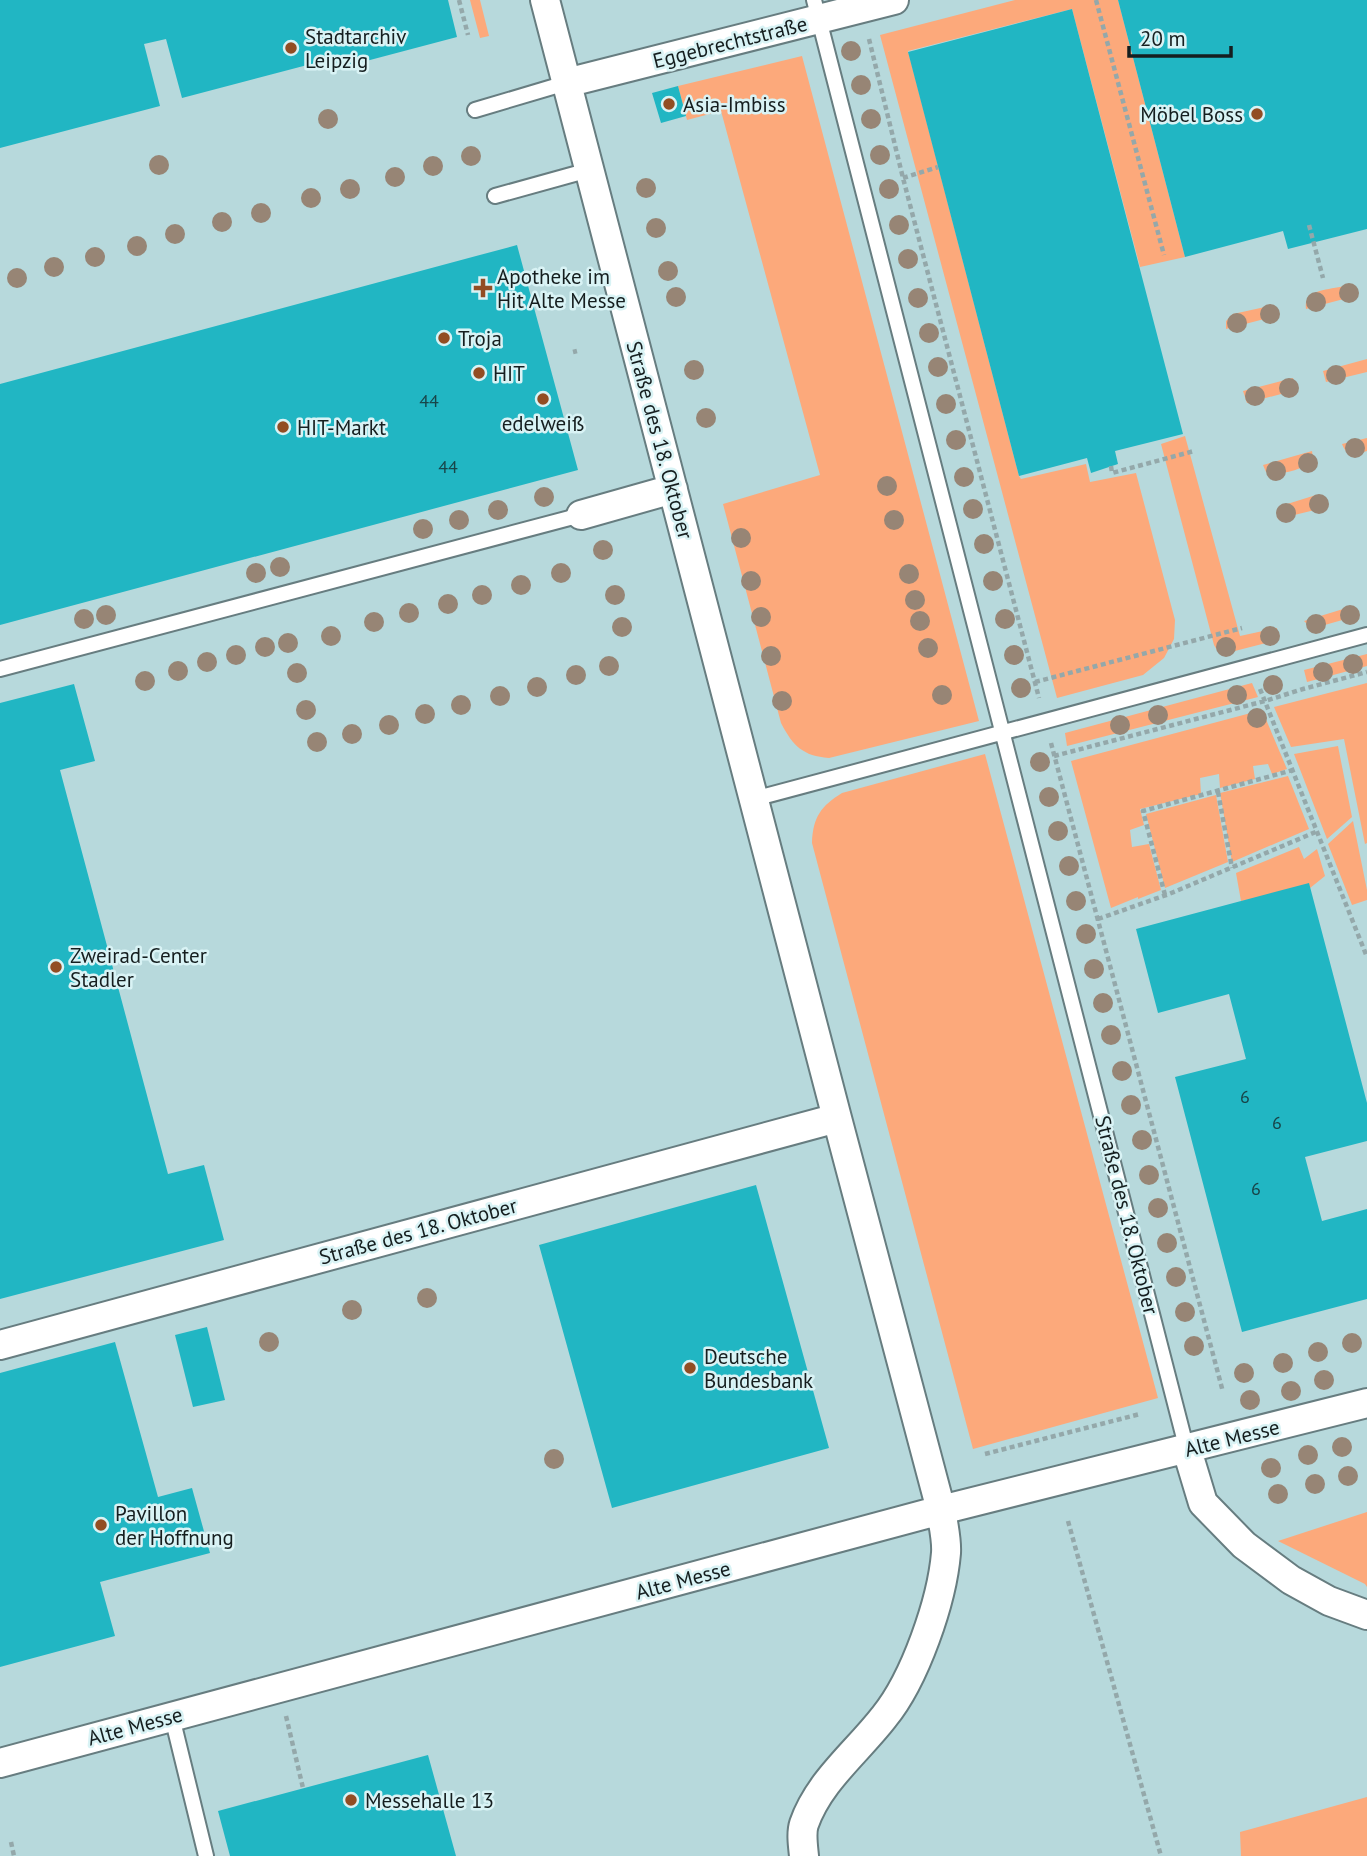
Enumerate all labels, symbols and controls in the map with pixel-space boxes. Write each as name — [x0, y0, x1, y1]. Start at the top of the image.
street label: Eggebrechtstraße — [650, 10, 810, 74]
scale bar — [1129, 14, 1230, 58]
place label: Stadtarchiv Leipzig — [305, 23, 406, 74]
text: 20 m — [1140, 25, 1186, 52]
marker: Stadtarchiv Leipzig — [283, 40, 299, 56]
place label: Asia-Imbiss — [683, 91, 786, 118]
marker: Asia-Imbiss — [661, 96, 677, 112]
place label: Möbel Boss — [1140, 101, 1243, 128]
marker: Möbel Boss — [1249, 106, 1265, 122]
place label: Apotheke im Hit Alte Messe — [497, 263, 626, 314]
marker: Apotheke im Hit Alte Messe — [475, 280, 491, 296]
place label: Troja — [458, 325, 502, 352]
marker: Troja — [436, 330, 452, 346]
street label: Straße des 18. Oktober — [621, 338, 699, 542]
place label: HIT — [493, 360, 525, 387]
marker: HIT — [471, 365, 487, 381]
house number: 44 — [419, 389, 439, 412]
marker: edelweiß — [535, 391, 551, 407]
place label: edelweiß — [502, 410, 584, 437]
place label: HIT-Markt — [297, 414, 386, 441]
marker: HIT-Markt — [275, 419, 291, 435]
house number: 44 — [438, 455, 458, 478]
place label: Zweirad-Center Stadler — [70, 942, 207, 993]
marker: Zweirad-Center Stadler — [48, 959, 64, 975]
house number: 6 — [1240, 1085, 1250, 1108]
house number: 6 — [1272, 1111, 1282, 1134]
street label: Straße des 18. Oktober — [1089, 1113, 1165, 1317]
house number: 6 — [1251, 1177, 1261, 1200]
street label: Straße des 18. Oktober — [316, 1192, 520, 1270]
place label: Deutsche Bundesbank — [704, 1343, 813, 1394]
marker: Deutsche Bundesbank — [682, 1360, 698, 1376]
street label: Alte Messe — [1182, 1413, 1282, 1463]
place label: Pavillon der Hoffnung — [115, 1500, 234, 1551]
marker: Pavillon der Hoffnung — [93, 1517, 109, 1533]
street label: Alte Messe — [633, 1554, 733, 1606]
street label: Alte Messe — [85, 1700, 185, 1752]
place label: Messehalle 13 — [365, 1787, 494, 1814]
marker: Messehalle 13 — [343, 1792, 359, 1808]

